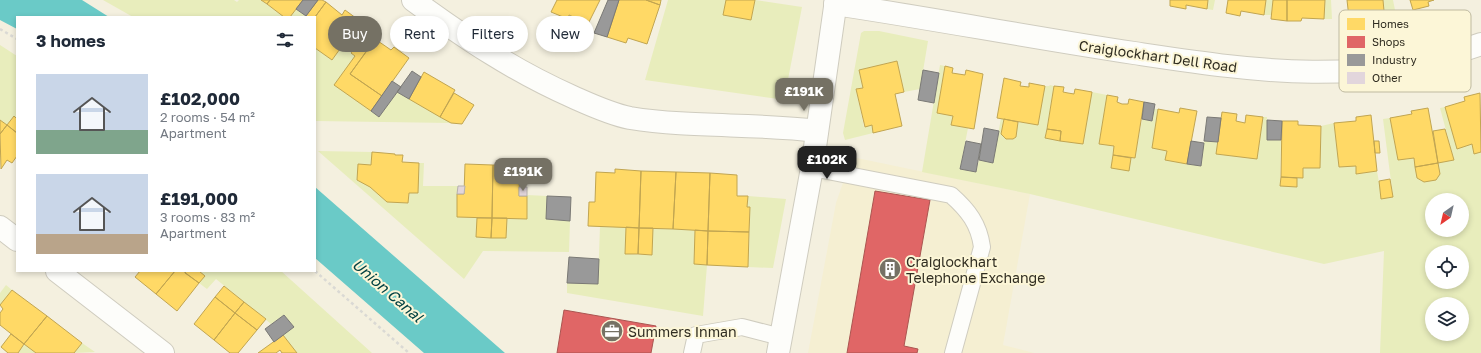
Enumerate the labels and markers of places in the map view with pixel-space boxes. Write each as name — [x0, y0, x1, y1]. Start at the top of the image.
pin: £191K — [776, 78, 832, 112]
pin: £102K — [799, 146, 855, 180]
pin: £191K — [495, 158, 551, 192]
place label: Craiglockhart Telephone Exchange — [906, 253, 1045, 286]
building icon: Craiglockhart Telephone Exchange — [877, 256, 903, 282]
office icon: Summers Inman — [599, 318, 625, 344]
place label: Summers Inman — [628, 323, 737, 340]

